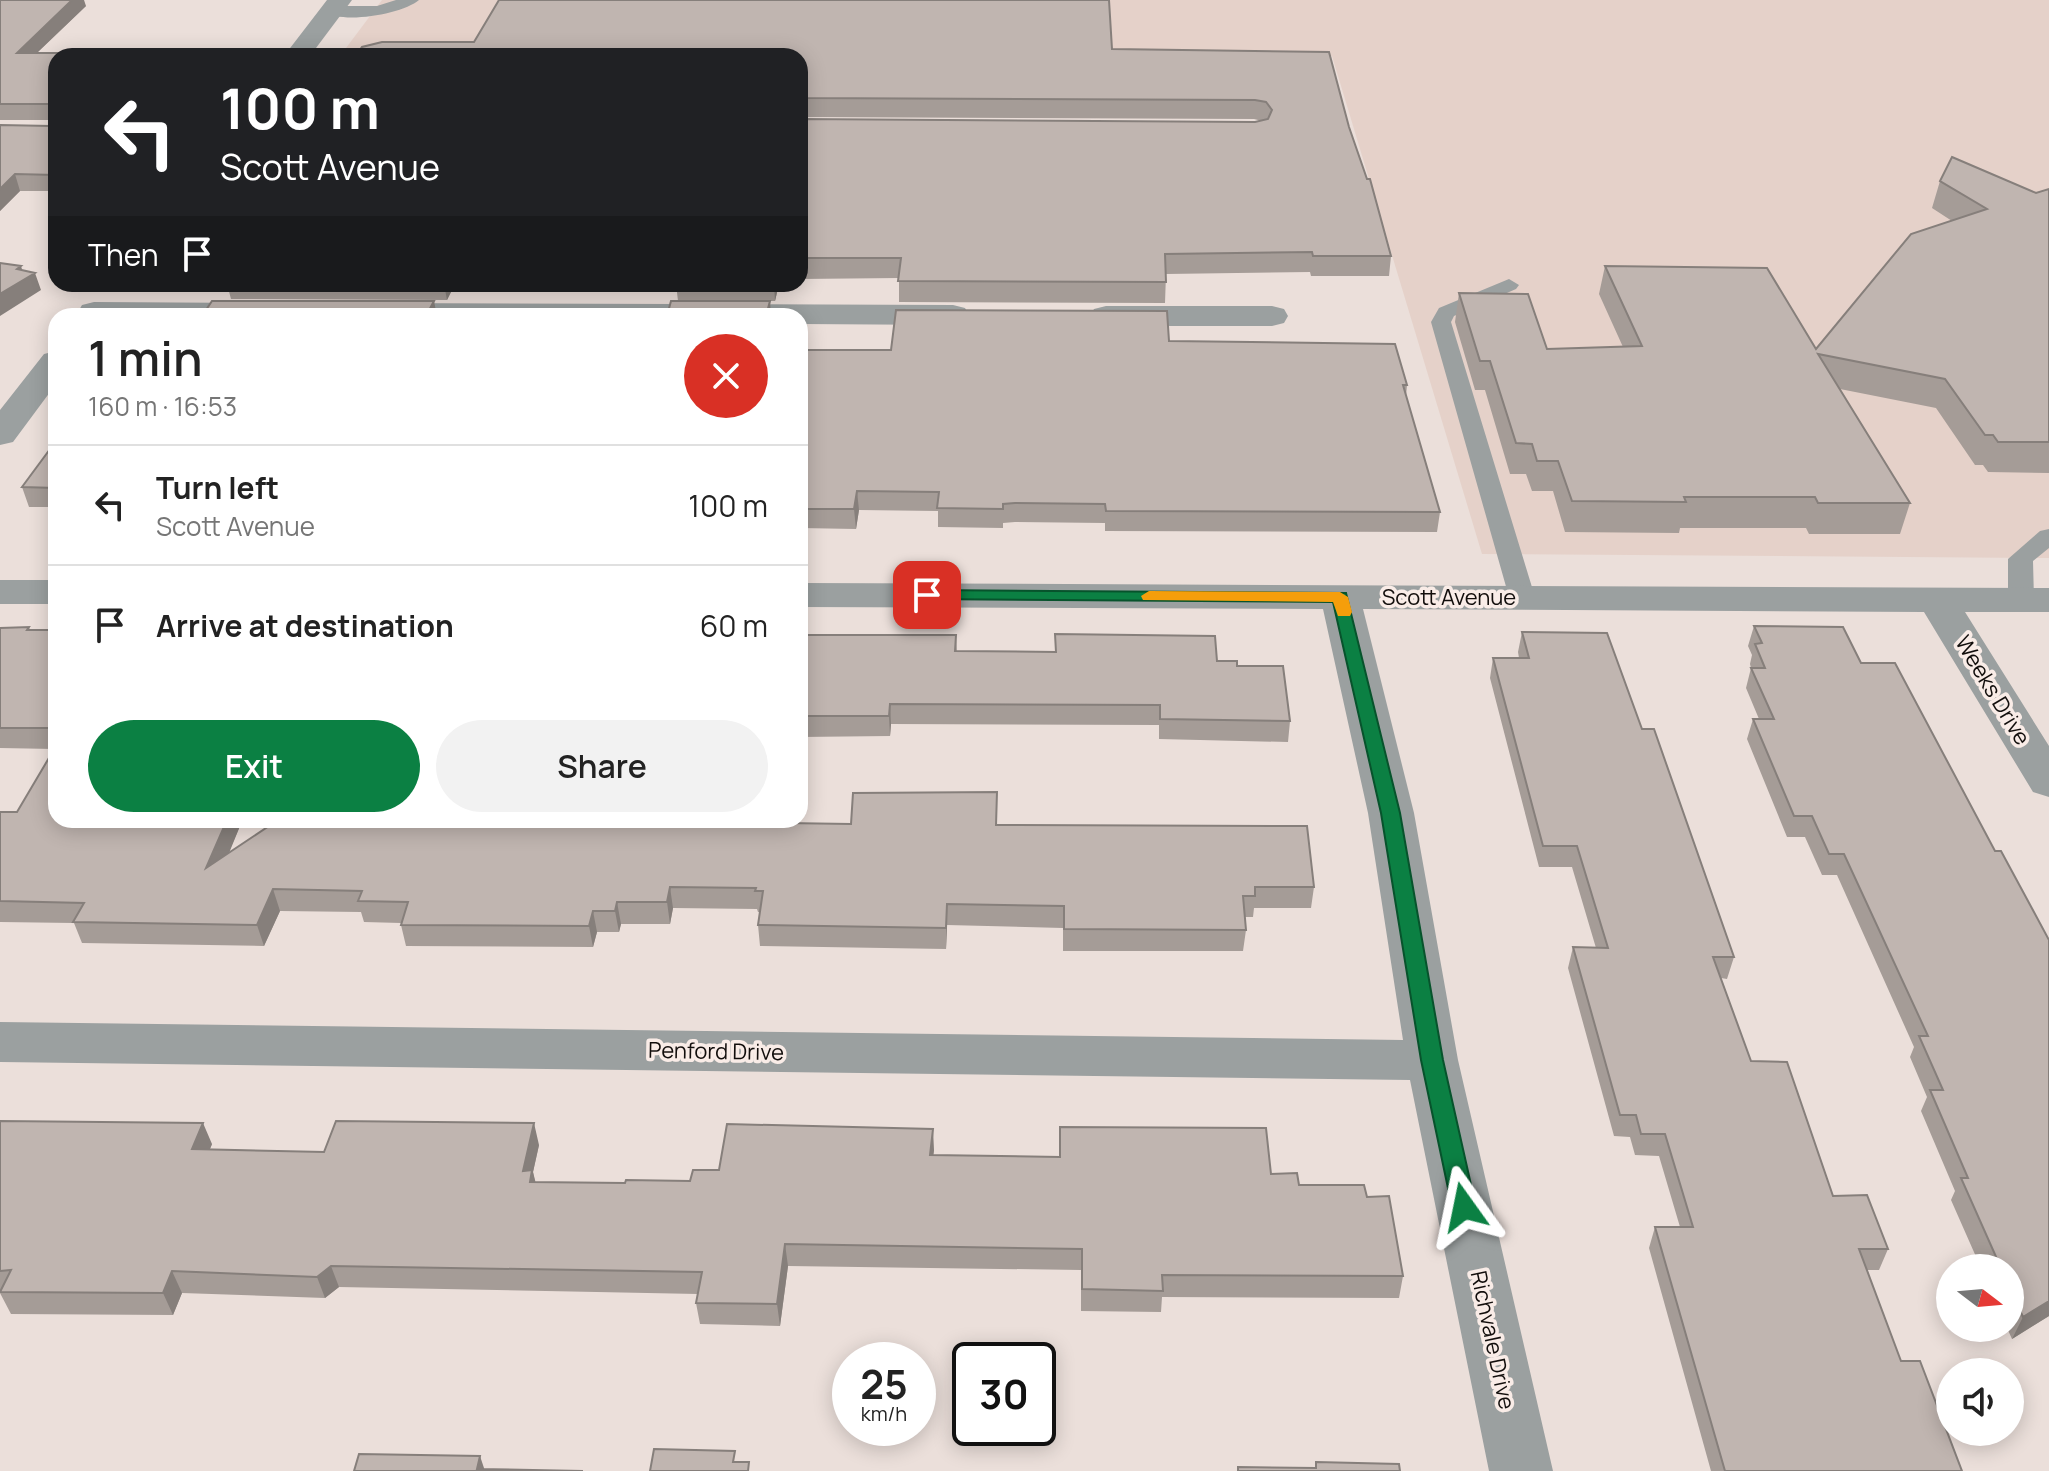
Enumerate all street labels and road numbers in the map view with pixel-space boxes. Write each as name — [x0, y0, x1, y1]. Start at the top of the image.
street label: Scott Avenue — [1382, 582, 1516, 612]
street label: Weeks Drive — [1948, 630, 2038, 751]
street label: Penford Drive — [648, 1035, 784, 1067]
street label: Richvale Drive — [1464, 1268, 1522, 1412]

